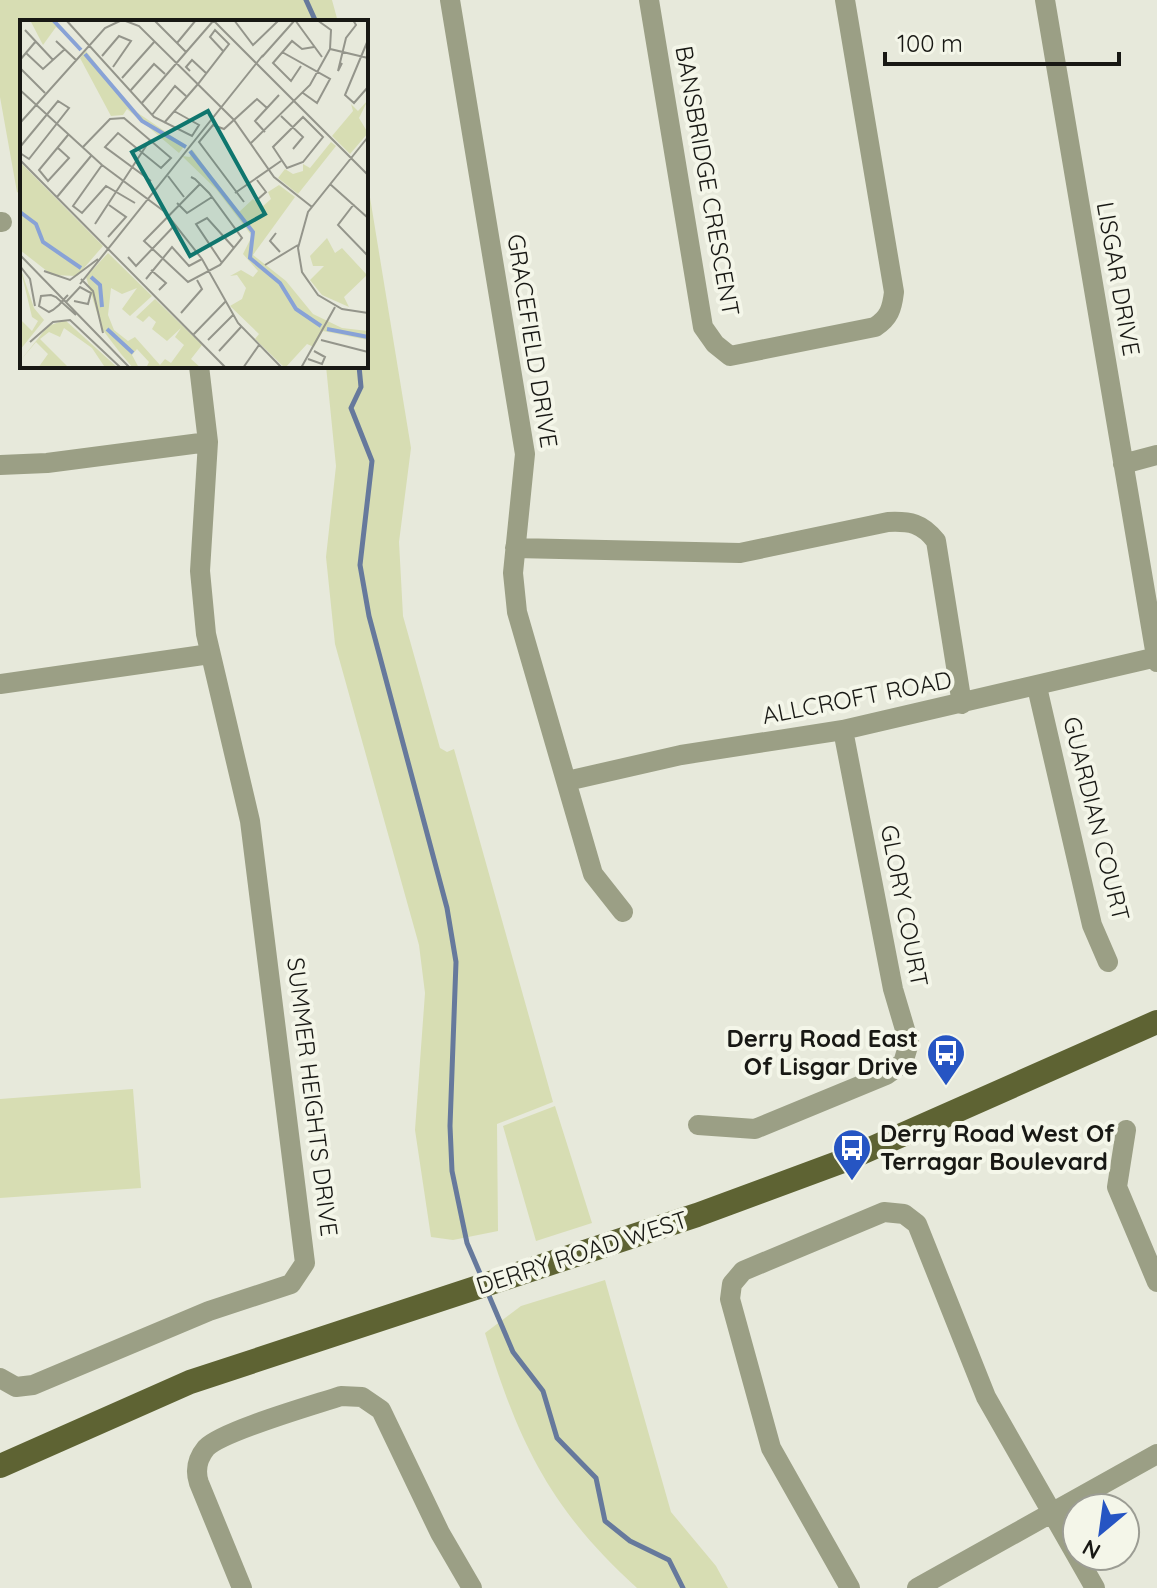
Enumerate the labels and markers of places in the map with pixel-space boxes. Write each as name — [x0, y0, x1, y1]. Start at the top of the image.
place label: Derry Road East Of Lisgar Drive — [726, 1023, 918, 1081]
bus stop icon: Derry Road East Of Lisgar Drive — [925, 1032, 967, 1087]
place label: Derry Road West Of Terragar Boulevard — [880, 1118, 1115, 1176]
bus stop icon: Derry Road West Of Terragar Boulevard — [831, 1127, 873, 1182]

